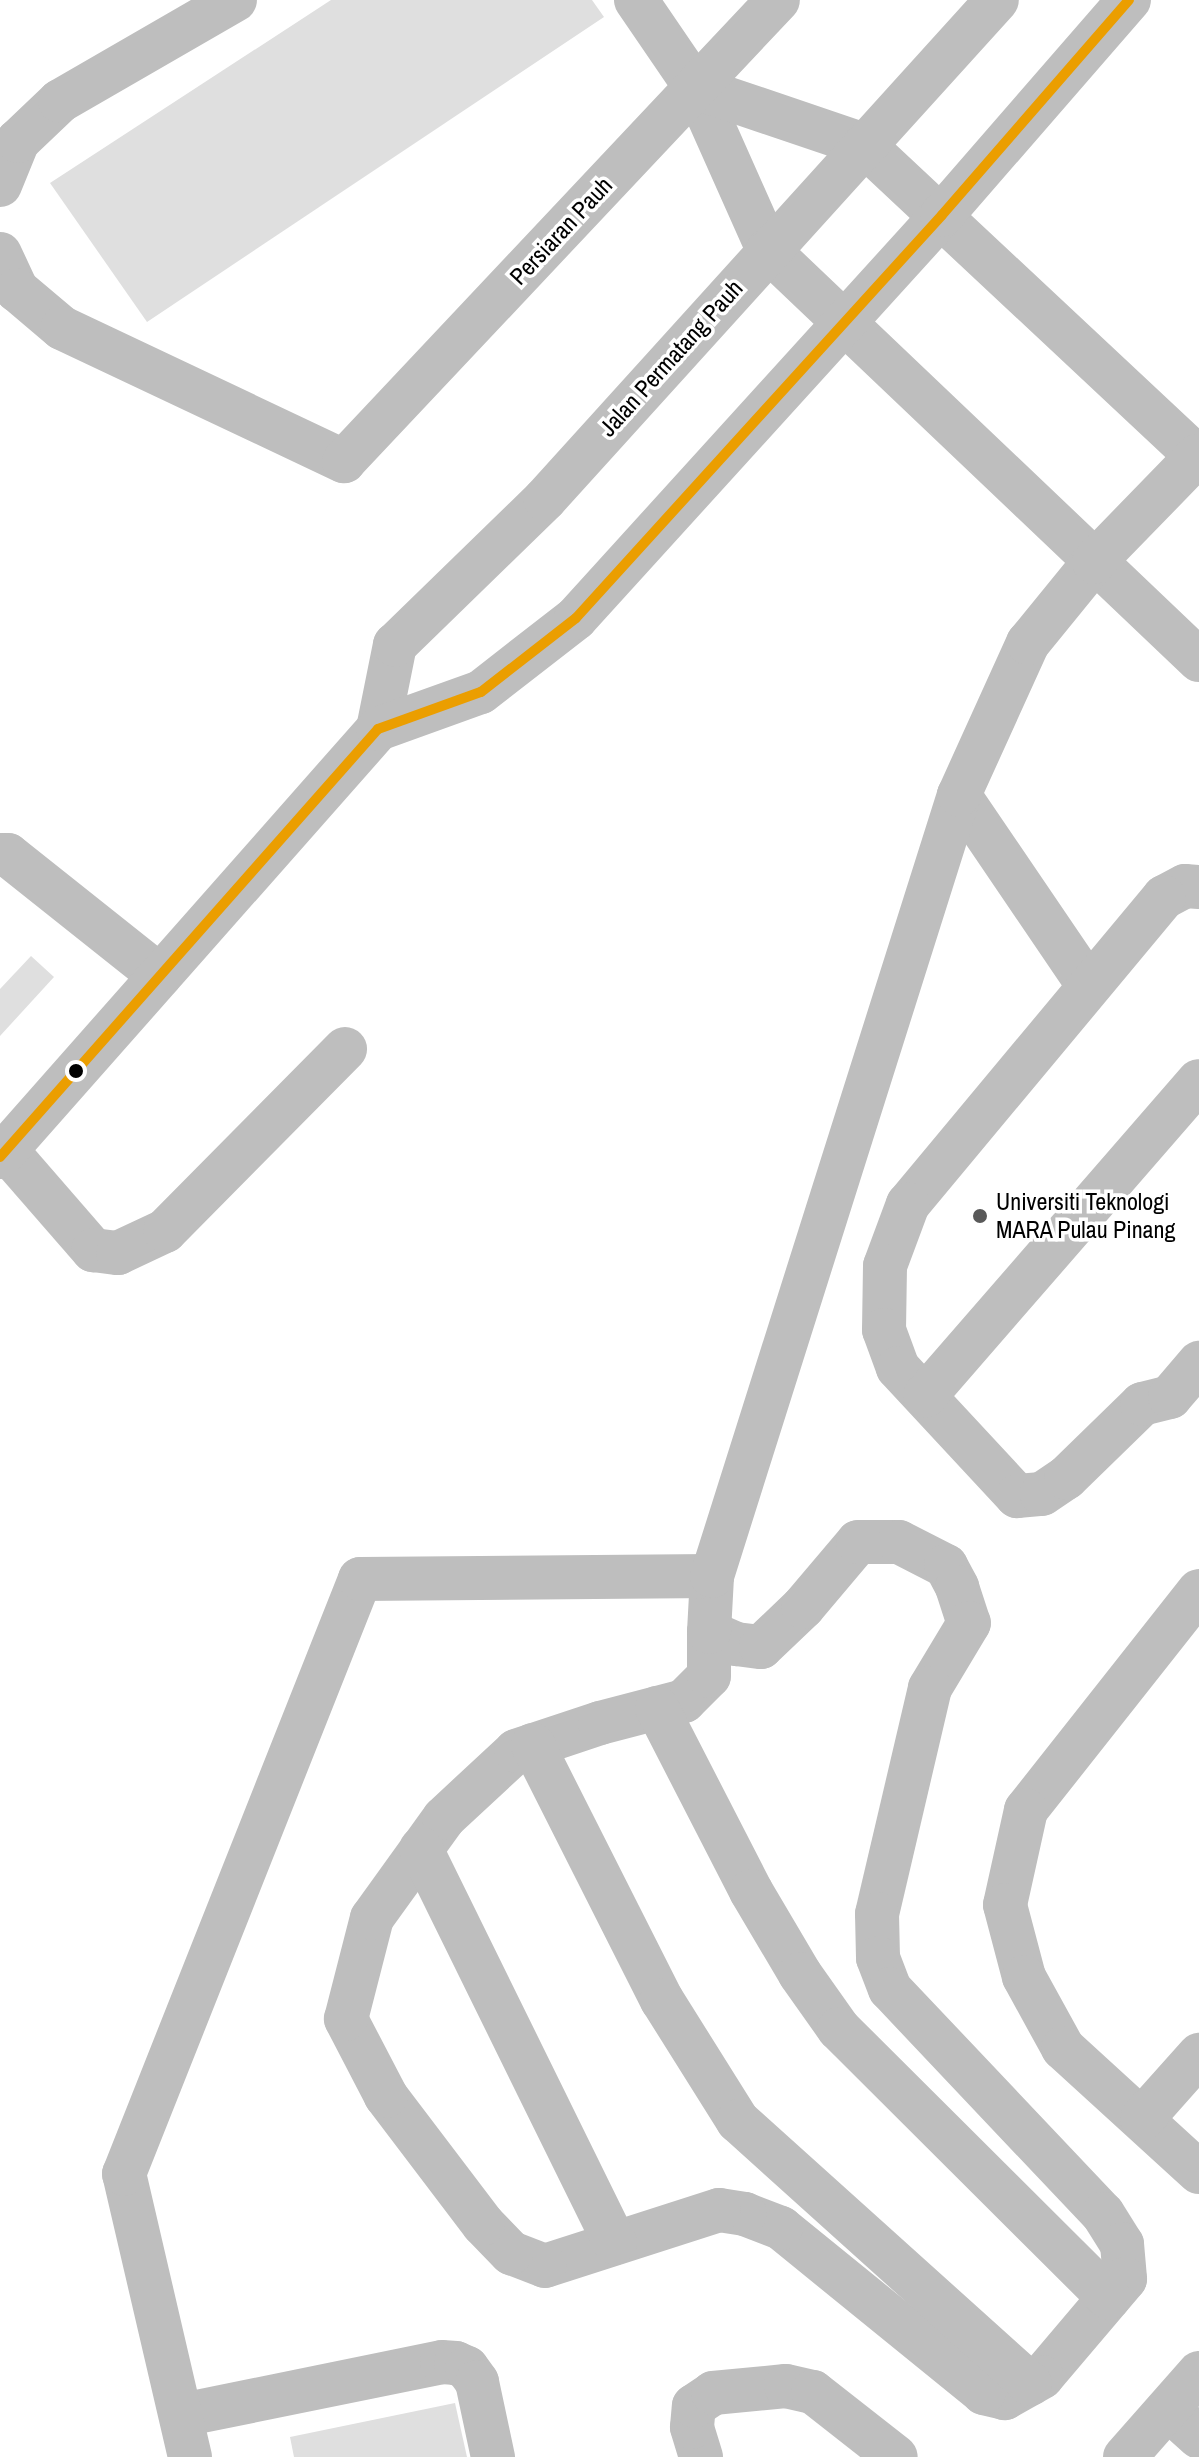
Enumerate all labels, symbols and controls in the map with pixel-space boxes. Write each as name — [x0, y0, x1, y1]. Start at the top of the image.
street label: Persiaran Pauh — [504, 171, 618, 291]
street label: Jalan Permatang Pauh — [593, 274, 749, 442]
unlabelled marker — [68, 1063, 84, 1079]
place label: Universiti Teknologi MARA Pulau Pinang — [996, 1188, 1177, 1244]
marker: Universiti Teknologi MARA Pulau Pinang — [971, 1207, 989, 1225]

